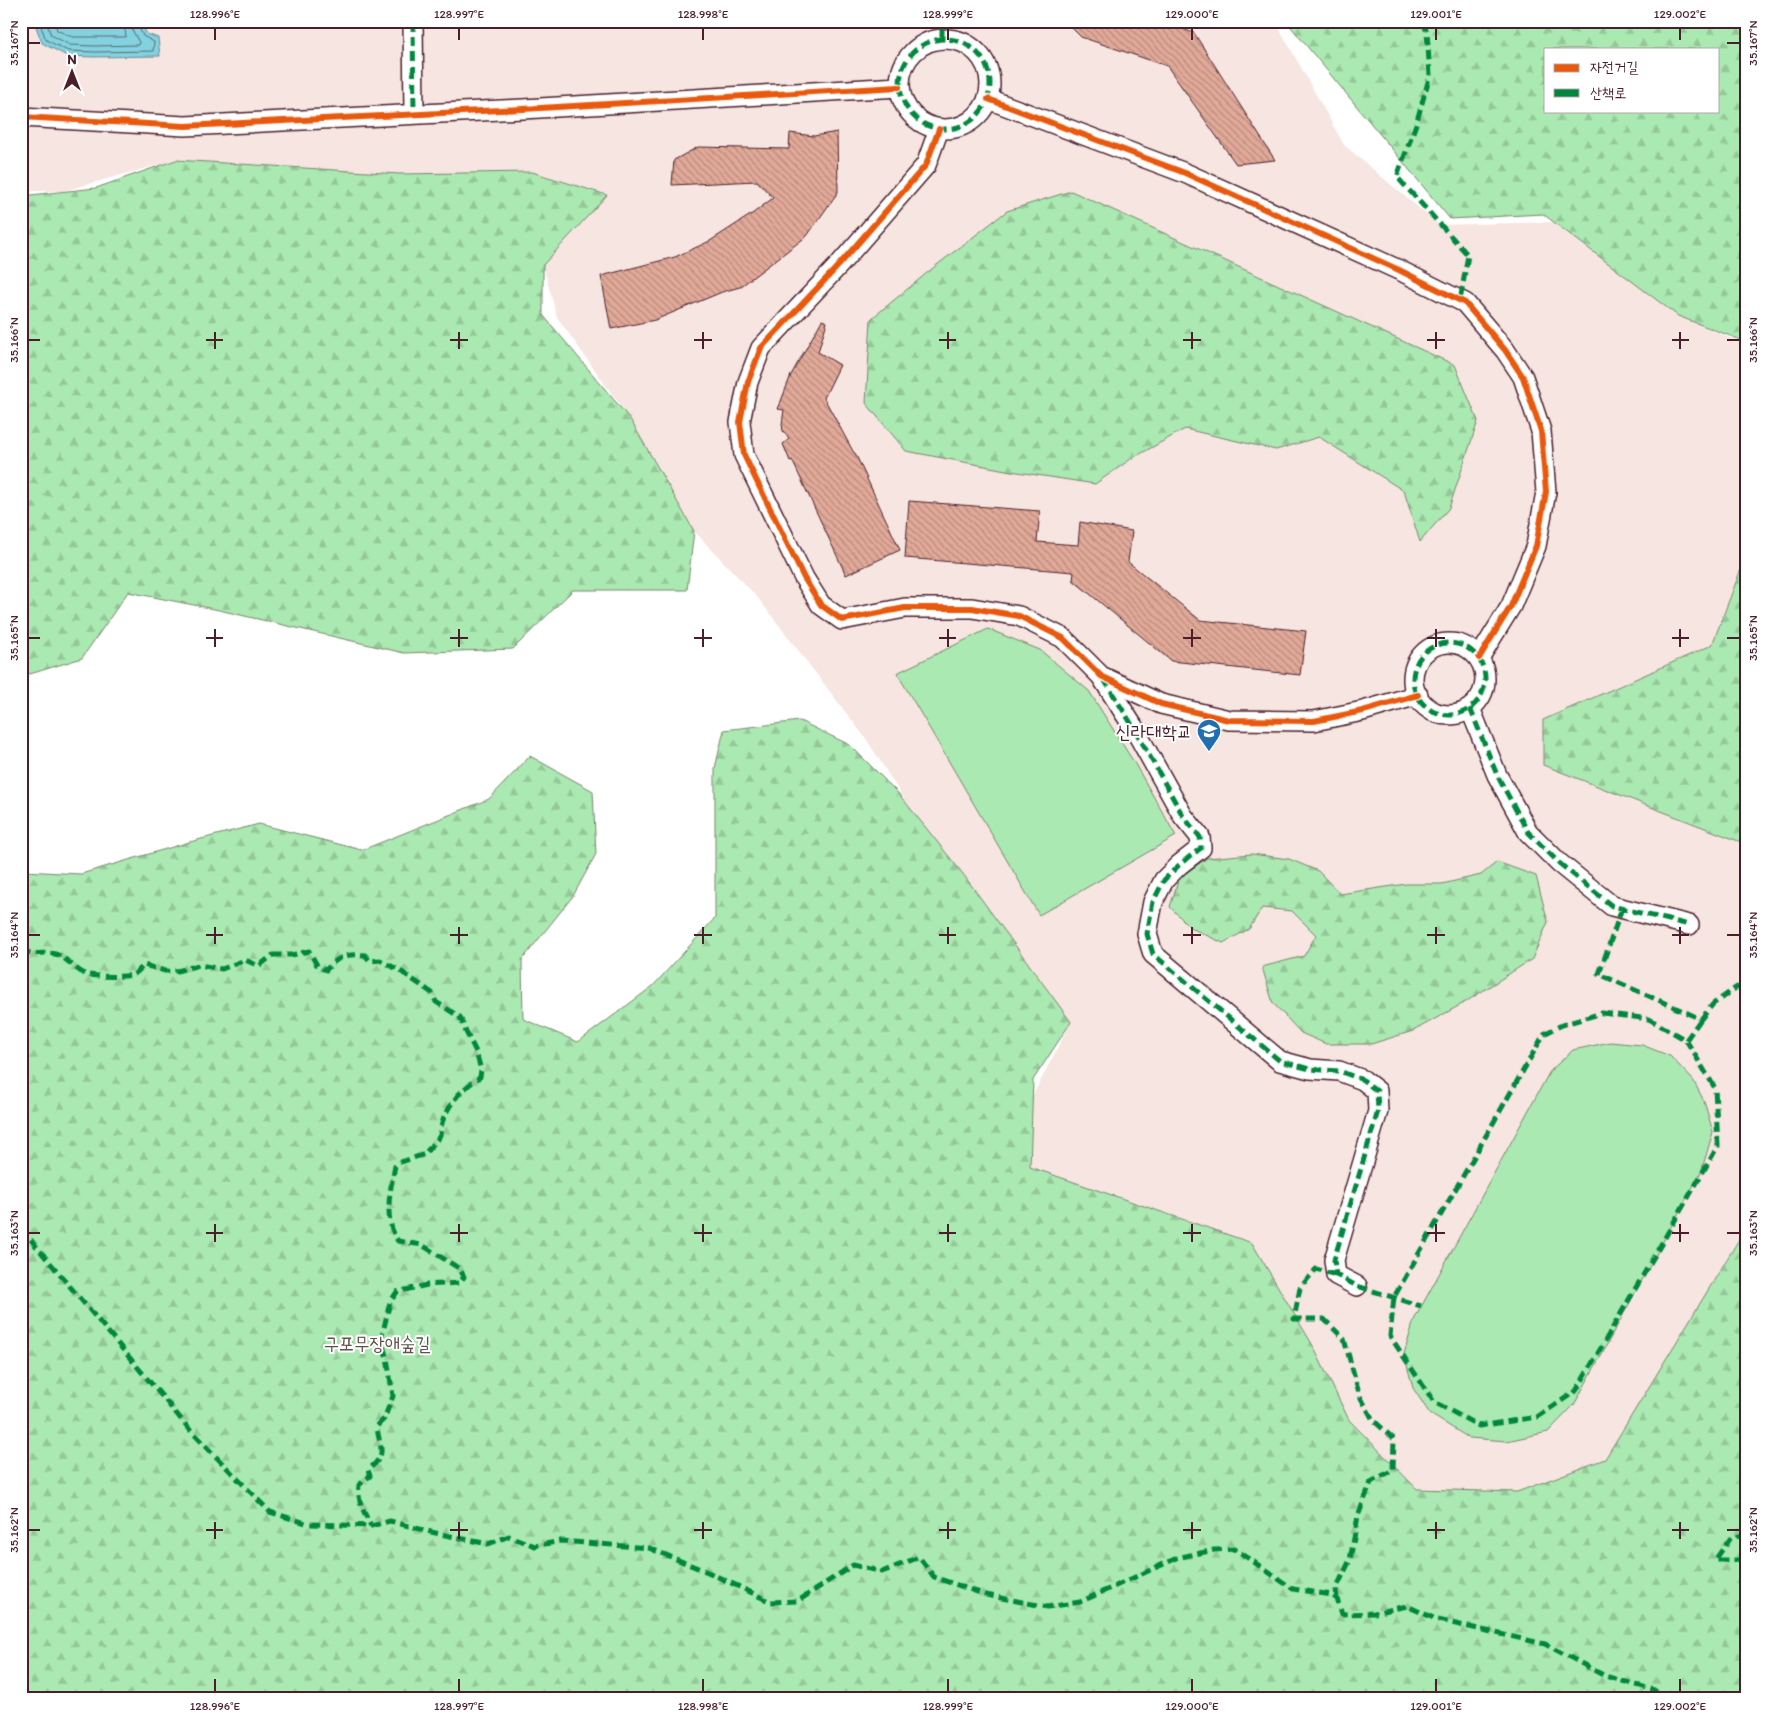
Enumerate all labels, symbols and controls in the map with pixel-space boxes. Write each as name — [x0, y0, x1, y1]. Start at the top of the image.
text: 128.996°E — [190, 7, 241, 21]
text: 128.997°E — [434, 7, 484, 21]
text: 128.998°E — [678, 7, 729, 21]
text: 128.999°E — [923, 7, 974, 21]
text: 129.000°E — [1165, 7, 1219, 21]
text: 129.001°E — [1410, 7, 1462, 21]
text: 129.002°E — [1654, 7, 1707, 21]
text: 35.167°N — [7, 20, 21, 66]
text: 35.167°N — [1746, 20, 1760, 66]
north arrow — [48, 48, 98, 98]
legend — [1544, 48, 1720, 112]
text: N — [67, 51, 77, 68]
text: 자전거길 — [1590, 58, 1638, 76]
text: 산책로 — [1590, 84, 1626, 102]
text: 35.166°N — [7, 317, 21, 363]
text: 35.166°N — [1746, 317, 1760, 363]
text: 35.165°N — [7, 615, 21, 661]
text: 35.165°N — [1746, 615, 1760, 661]
school or university icon: 신라대학교 — [1196, 718, 1222, 752]
place label: 신라대학교 — [1116, 720, 1192, 743]
text: 35.164°N — [7, 912, 21, 958]
text: 35.164°N — [1746, 912, 1760, 958]
text: 35.163°N — [7, 1210, 21, 1256]
text: 35.163°N — [1746, 1210, 1760, 1256]
park label: 구포무장애숲길 — [323, 1332, 431, 1355]
text: 35.162°N — [7, 1507, 21, 1553]
text: 35.162°N — [1746, 1507, 1760, 1553]
text: 128.996°E — [190, 1699, 241, 1713]
text: 128.997°E — [434, 1699, 484, 1713]
text: 128.998°E — [678, 1699, 729, 1713]
text: 128.999°E — [923, 1699, 974, 1713]
text: 129.000°E — [1165, 1699, 1219, 1713]
text: 129.001°E — [1410, 1699, 1462, 1713]
text: 129.002°E — [1654, 1699, 1707, 1713]

